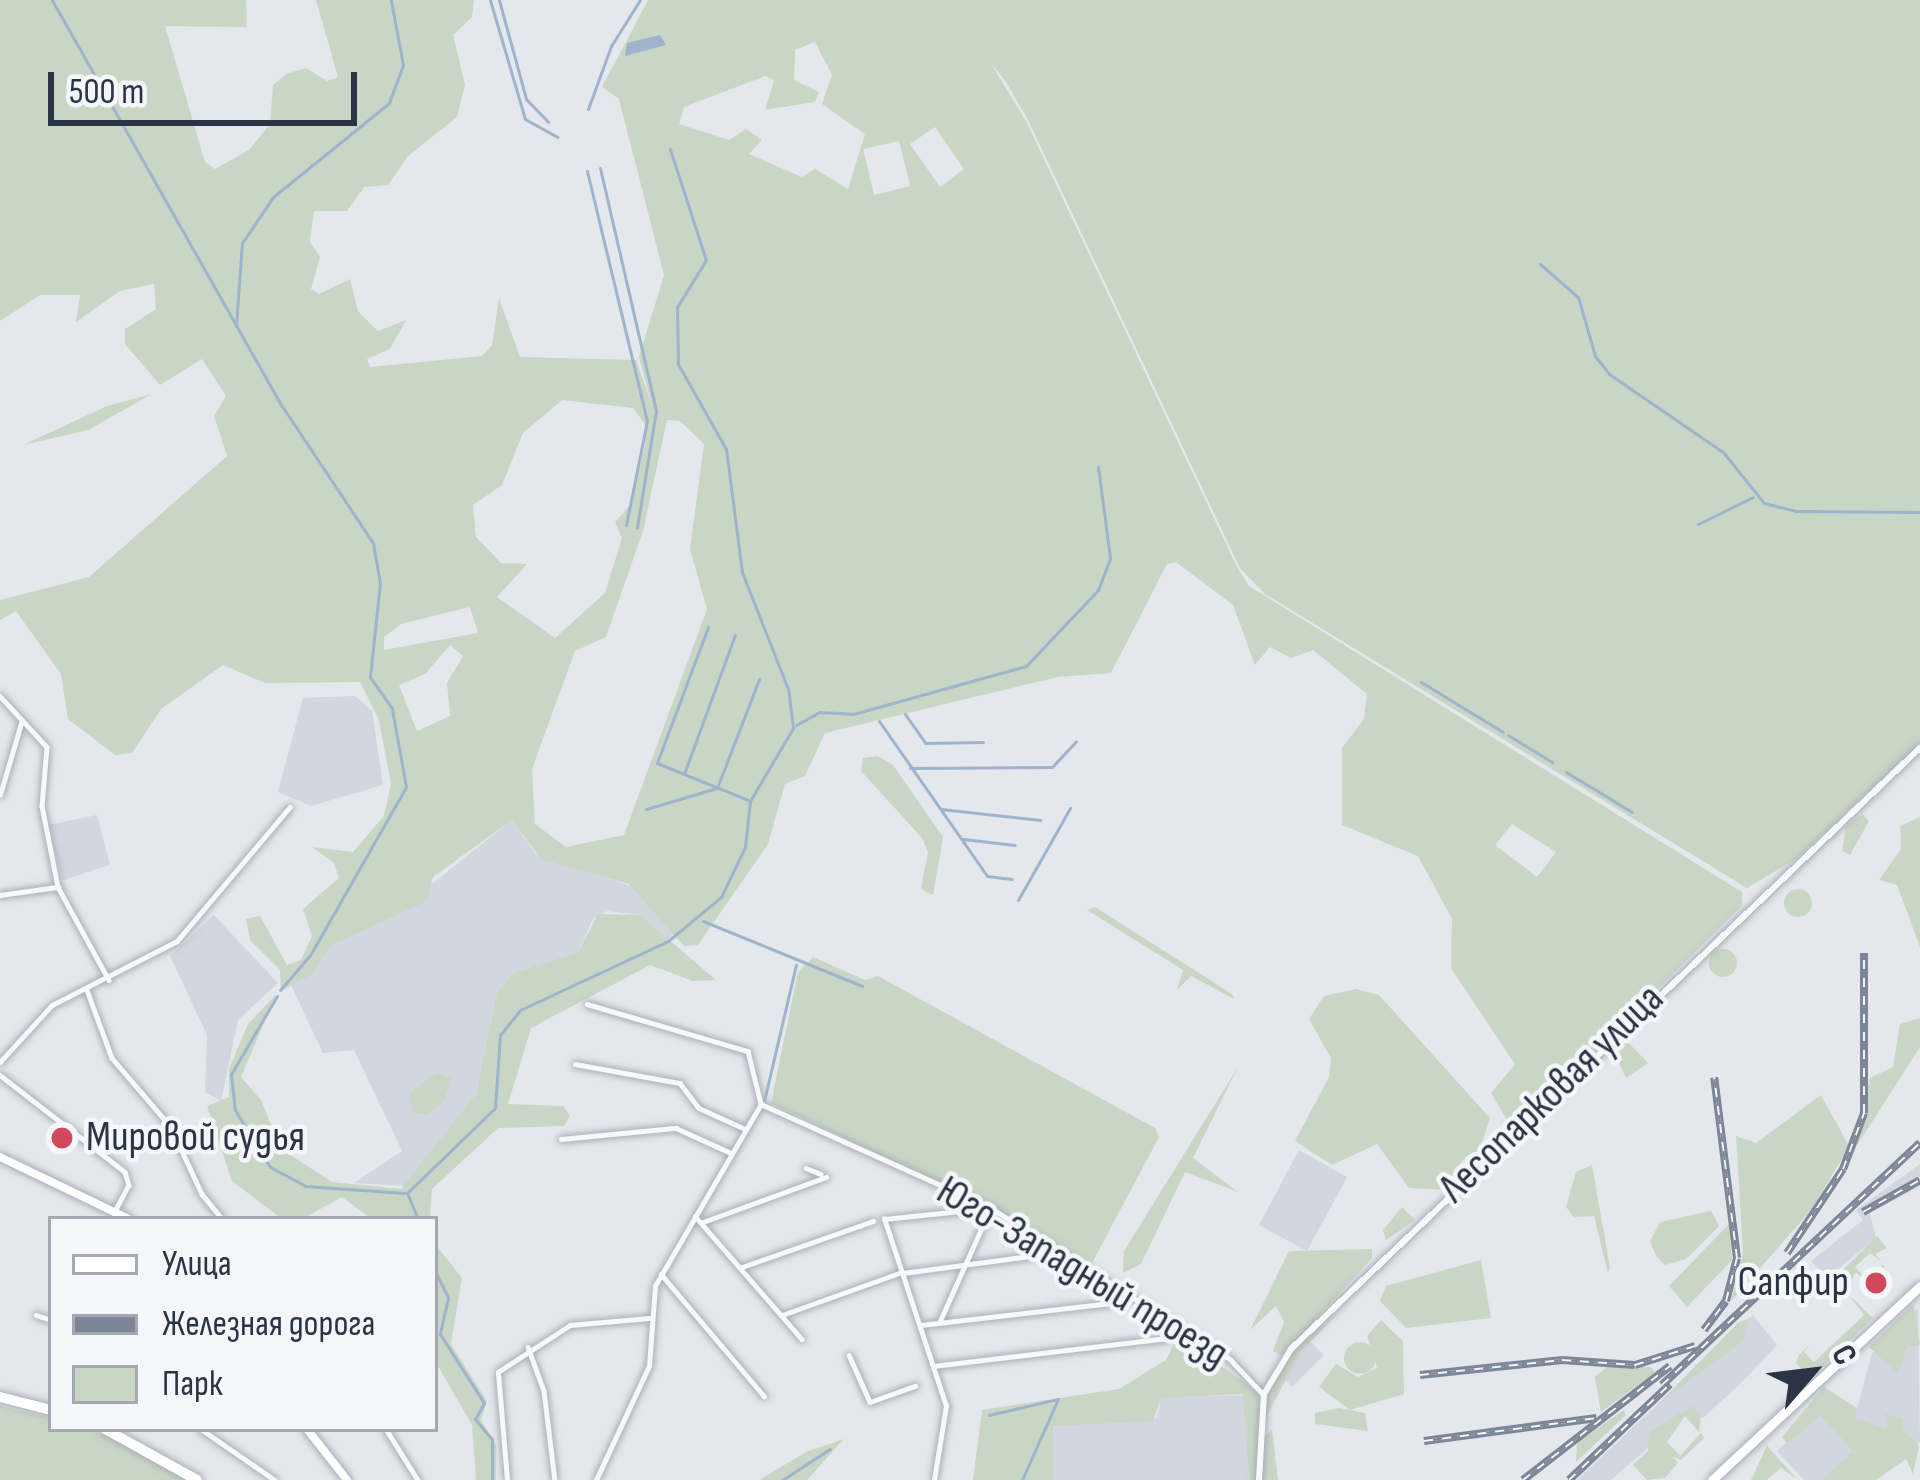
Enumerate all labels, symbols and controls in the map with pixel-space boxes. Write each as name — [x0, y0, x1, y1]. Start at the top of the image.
scale bar — [54, 48, 363, 122]
text: 500 m — [69, 71, 144, 114]
street label: Лесопарковая улица — [1429, 974, 1675, 1214]
place label: Мировой судья — [86, 1113, 305, 1163]
marker: Мировой судья — [49, 1125, 75, 1151]
street label: Юго-Западный проезд — [927, 1166, 1237, 1380]
legend — [48, 1216, 438, 1432]
text: Улица — [162, 1243, 232, 1286]
place label: Сапфир — [1738, 1258, 1849, 1308]
marker: Сапфир — [1860, 1267, 1892, 1299]
text: Железная дорога — [162, 1303, 375, 1346]
north arrow — [1752, 1312, 1872, 1432]
text: С — [1822, 1338, 1865, 1372]
text: Парк — [162, 1363, 223, 1406]

